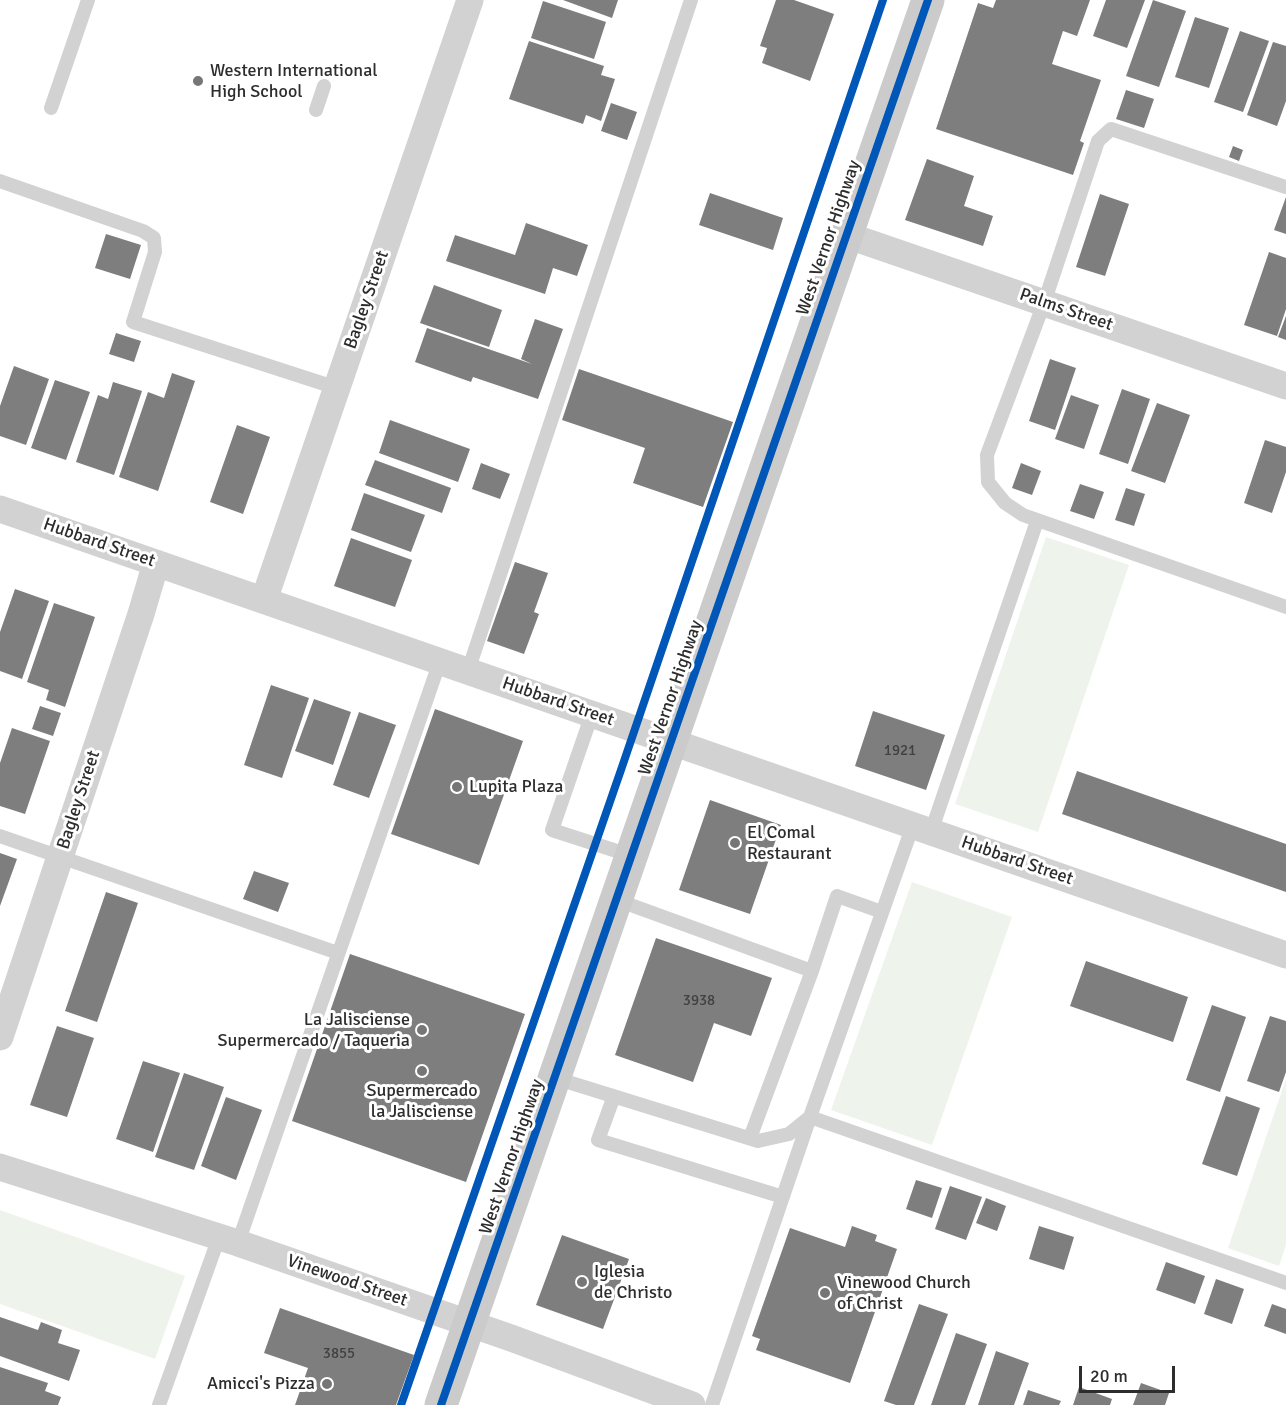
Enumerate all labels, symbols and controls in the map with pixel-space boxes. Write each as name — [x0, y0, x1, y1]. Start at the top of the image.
place label: Western International High School — [210, 60, 378, 103]
marker: Western International High School — [191, 74, 205, 88]
street label: West Vernor Highway — [792, 158, 866, 318]
street label: Bagley Street — [340, 248, 394, 352]
street label: Palms Street — [1016, 284, 1116, 336]
street label: Hubbard Street — [40, 514, 158, 572]
street label: West Vernor Highway — [634, 618, 708, 778]
street label: Hubbard Street — [499, 673, 617, 731]
house number: 1921 — [884, 742, 916, 760]
street label: Bagley Street — [53, 748, 105, 852]
place label: Lupita Plaza — [469, 776, 563, 798]
marker: Lupita Plaza — [450, 780, 464, 794]
place label: El Comal Restaurant — [747, 822, 831, 864]
street label: Hubbard Street — [958, 832, 1076, 890]
marker: El Comal Restaurant — [728, 836, 742, 850]
house number: 3938 — [683, 992, 715, 1010]
place label: La Jalisciense Supermercado / Taqueria — [218, 1009, 410, 1052]
marker: La Jalisciense Supermercado / Taqueria — [415, 1023, 429, 1037]
marker: Supermercado la Jalisciense — [415, 1064, 429, 1078]
street label: West Vernor Highway — [475, 1077, 549, 1237]
place label: Supermercado la Jalisciense — [366, 1080, 478, 1122]
street label: Vinewood Street — [284, 1250, 410, 1312]
place label: Iglesia de Christo — [594, 1261, 672, 1304]
place label: Vinewood Church of Christ — [837, 1272, 971, 1314]
marker: Iglesia de Christo — [575, 1275, 589, 1289]
marker: Vinewood Church of Christ — [818, 1286, 832, 1300]
house number: 3855 — [323, 1345, 355, 1363]
scale bar — [1082, 1354, 1178, 1392]
text: 20 m — [1090, 1365, 1128, 1387]
place label: Amicci's Pizza — [207, 1373, 315, 1395]
marker: Amicci's Pizza — [320, 1377, 334, 1391]

